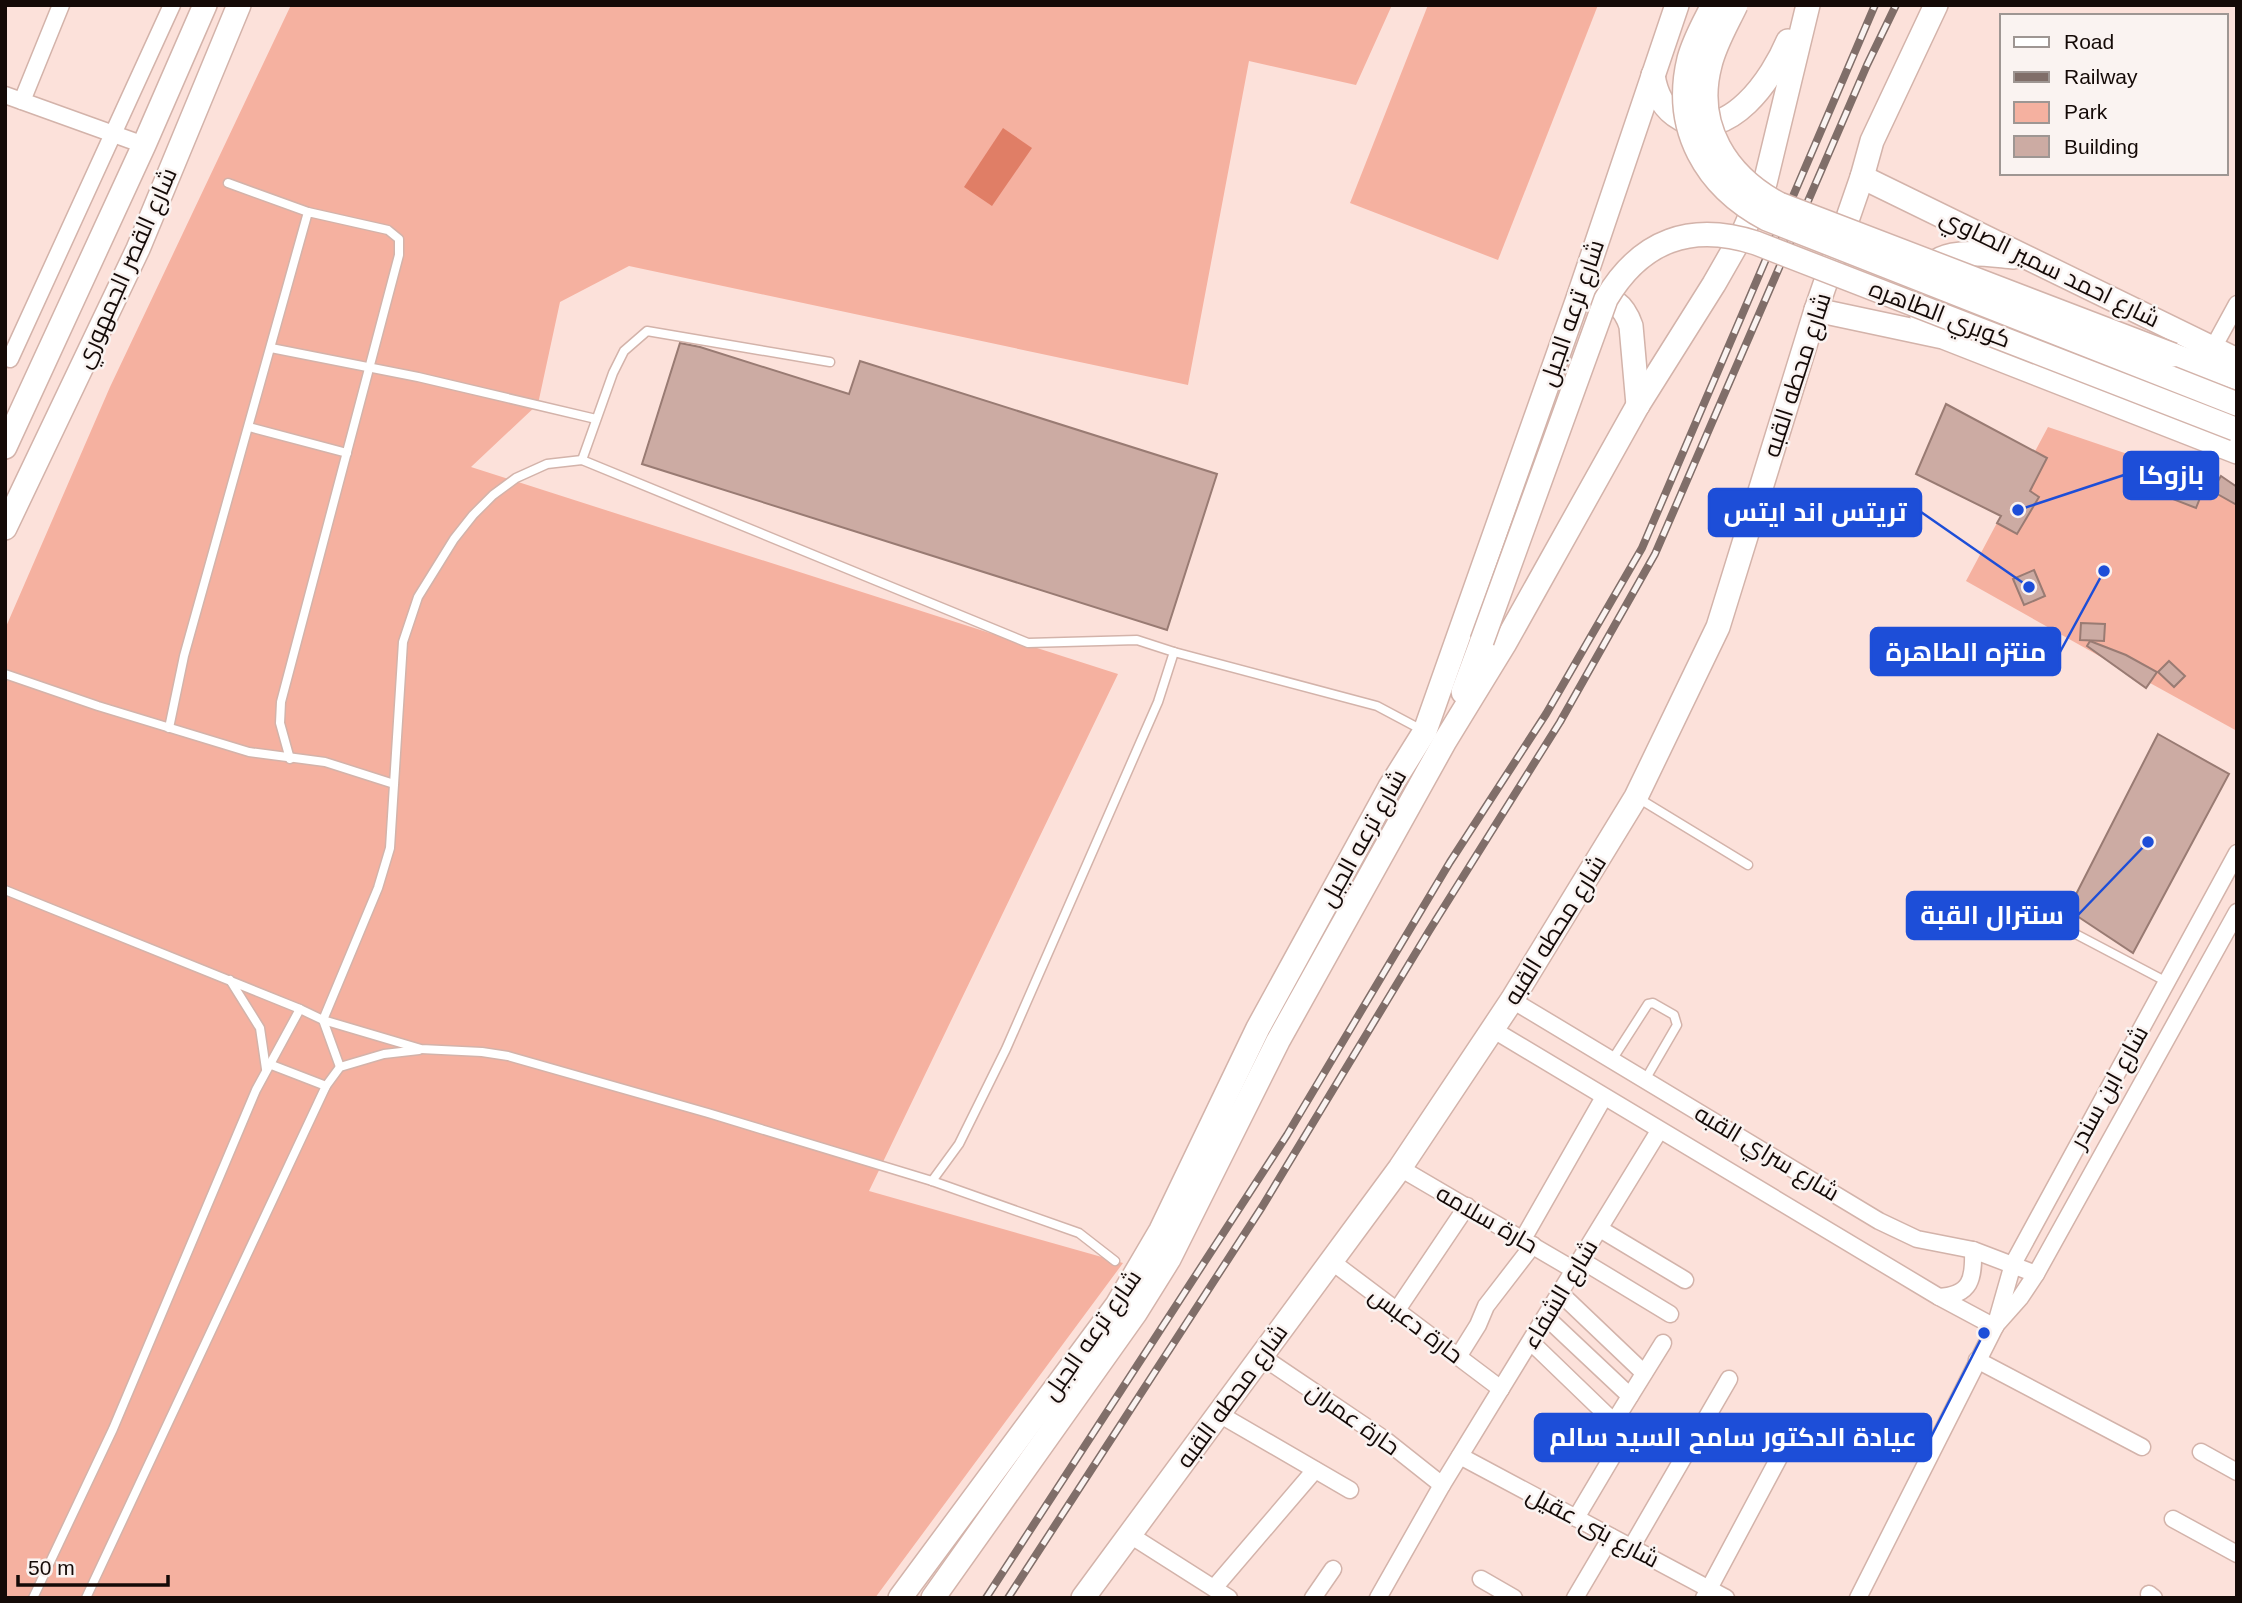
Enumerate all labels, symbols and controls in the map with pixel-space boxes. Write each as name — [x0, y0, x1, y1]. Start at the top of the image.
legend — [2000, 14, 2228, 175]
text: Road — [2064, 30, 2114, 53]
text: Railway — [2064, 65, 2138, 88]
text: Park — [2064, 100, 2108, 123]
text: Building — [2064, 135, 2139, 158]
street label: شارع القصر الجمهوري — [69, 163, 186, 374]
street label: شارع احمد سمير الصاوي — [1934, 203, 2164, 337]
street label: شارع ترعه الجبل — [1534, 236, 1612, 390]
street label: كوبري الطاهره — [1864, 274, 2015, 358]
street label: شارع محطه القبه — [1757, 289, 1839, 461]
callout: بازوكا — [2124, 452, 2218, 499]
text: بازوكا — [2138, 460, 2204, 491]
callout: تريتس اند ايتس — [1709, 489, 1921, 536]
text: تريتس اند ايتس — [1723, 497, 1907, 528]
callout: منتزه الطاهرة — [1871, 628, 2060, 675]
text: منتزه الطاهرة — [1885, 637, 2047, 667]
street label: شارع ترعه الجبل — [1314, 764, 1414, 913]
street label: شارع محطه القبه — [1498, 850, 1614, 1011]
callout: سنترال القبة — [1907, 892, 2078, 939]
text: سنترال القبة — [1920, 900, 2064, 931]
street label: شارع ابن سندر — [2063, 1021, 2156, 1156]
street label: شارع سراي القبه — [1688, 1099, 1844, 1211]
street label: حارة سلامه — [1432, 1179, 1543, 1258]
street label: شارع الشفاء — [1516, 1234, 1605, 1355]
street label: شارع ترعه الجبل — [1037, 1264, 1149, 1407]
street label: حارة دعبس — [1364, 1281, 1468, 1369]
street label: شارع محطه القبه — [1170, 1319, 1295, 1475]
street label: حارة عمران — [1301, 1377, 1405, 1461]
callout: عيادة الدكتور سامح السيد سالم — [1535, 1414, 1931, 1461]
text: عيادة الدكتور سامح السيد سالم — [1549, 1422, 1917, 1455]
street label: شارع بنى عقيل — [1521, 1480, 1664, 1575]
scale bar — [18, 1544, 168, 1588]
text: 50 m — [28, 1556, 75, 1579]

